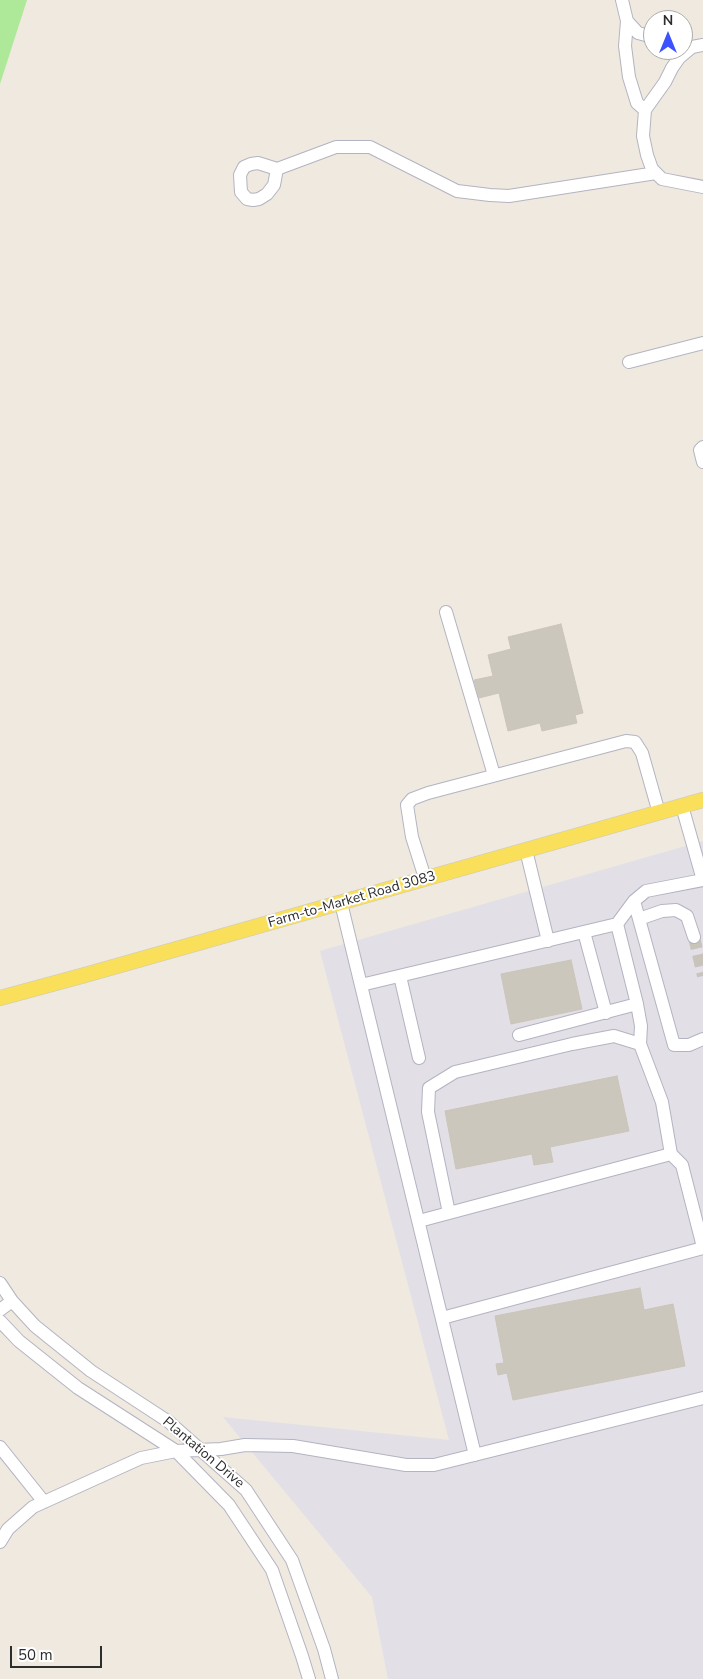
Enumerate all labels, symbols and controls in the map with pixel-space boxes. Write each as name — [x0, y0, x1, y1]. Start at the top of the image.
north arrow — [643, 10, 693, 60]
text: N — [663, 11, 673, 30]
street label: Farm-to-Market Road 3083 — [266, 868, 438, 932]
street label: Plantation Drive — [159, 1414, 247, 1492]
scale bar — [12, 1636, 105, 1668]
text: 50 m — [18, 1645, 53, 1665]

